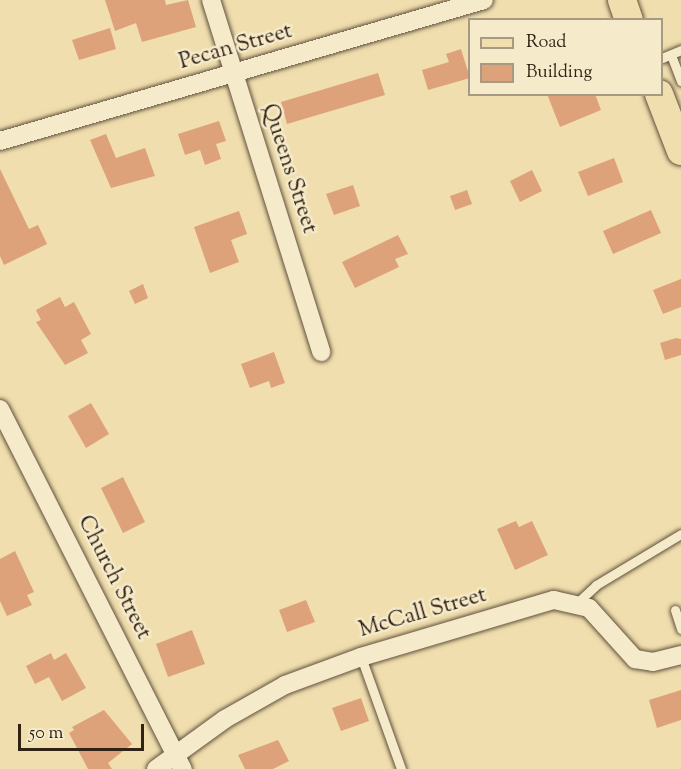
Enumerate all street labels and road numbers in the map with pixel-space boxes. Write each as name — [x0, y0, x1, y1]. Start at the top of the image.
street label: Pecan Street — [176, 19, 296, 77]
street label: Queens Street — [255, 101, 321, 237]
street label: Church Street — [70, 512, 156, 644]
street label: McCall Street — [356, 583, 490, 645]

